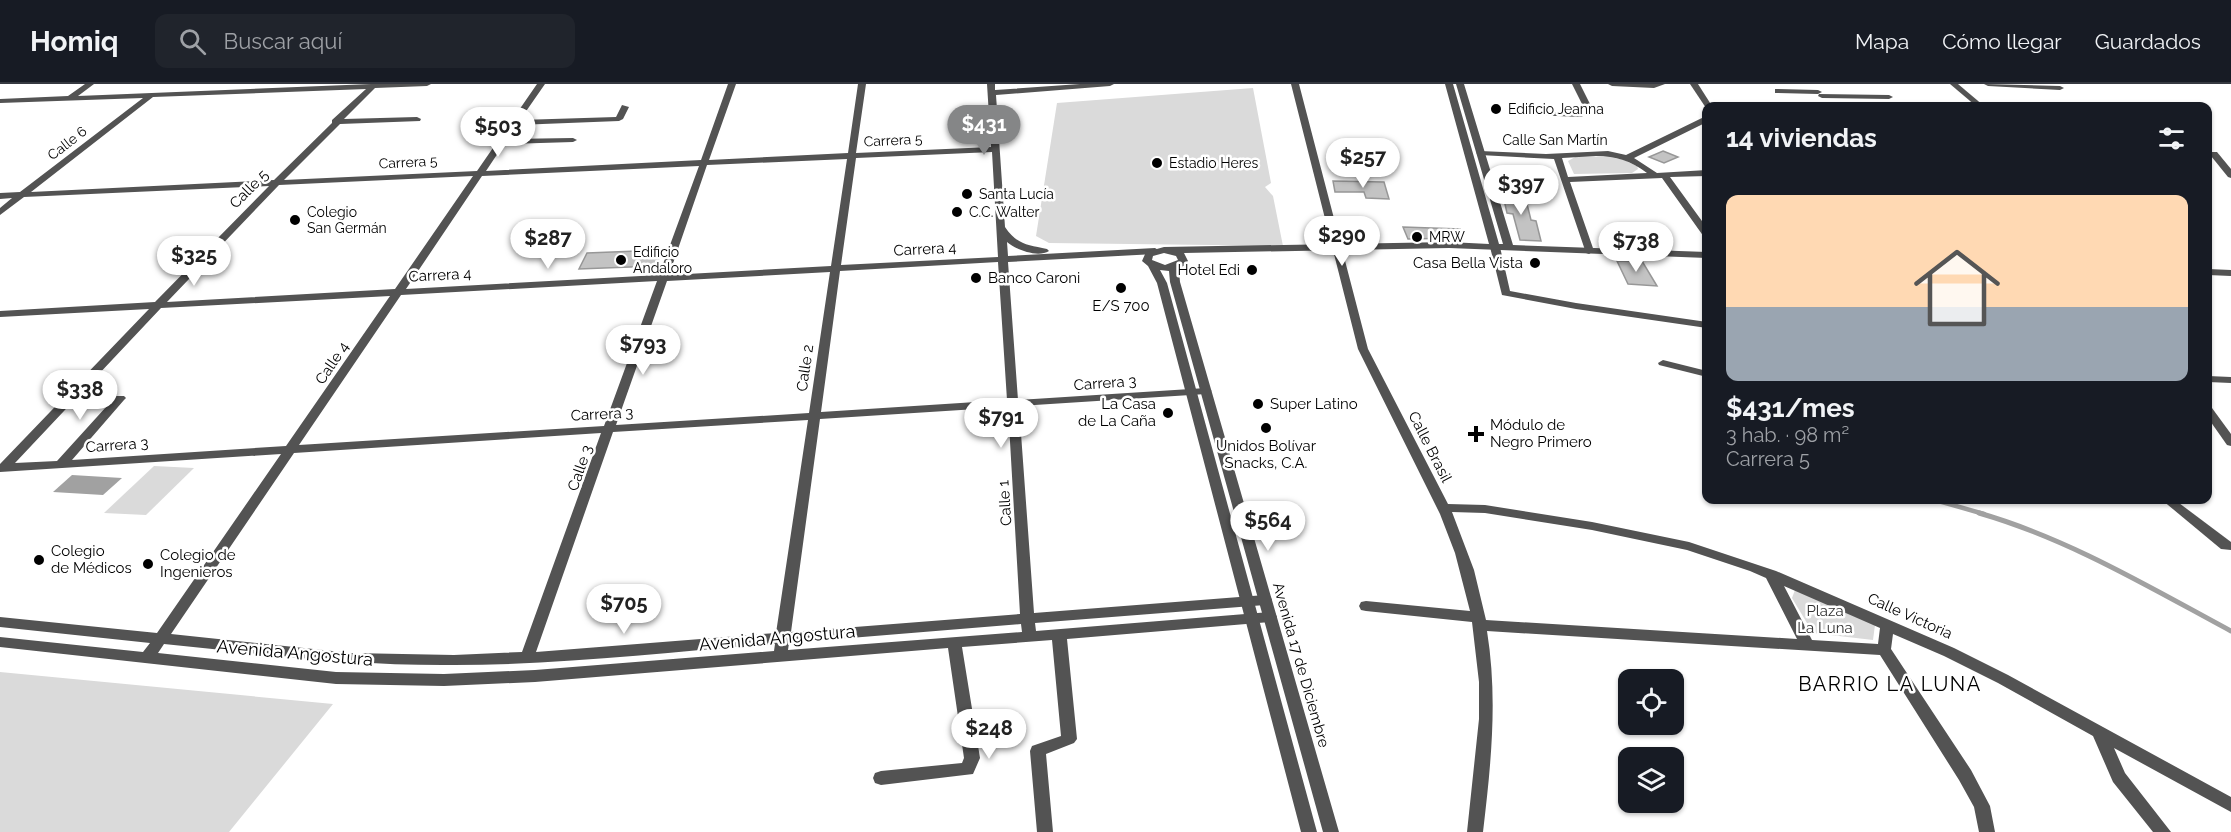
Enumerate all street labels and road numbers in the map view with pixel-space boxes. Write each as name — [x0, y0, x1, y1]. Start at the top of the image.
street label: Calle 6 — [44, 123, 90, 163]
street label: Carrera 5 — [863, 130, 923, 150]
street label: Calle San Martín — [1502, 132, 1608, 148]
street label: Carrera 5 — [378, 152, 438, 172]
street label: Calle 5 — [226, 166, 272, 212]
street label: Carrera 4 — [893, 238, 957, 260]
street label: Carrera 4 — [408, 264, 472, 286]
street label: Calle 4 — [311, 338, 353, 388]
street label: Calle 2 — [793, 343, 817, 393]
street label: Carrera 3 — [1073, 372, 1137, 394]
street label: Carrera 3 — [570, 403, 634, 425]
street label: Calle Brasil — [1404, 408, 1456, 486]
street label: Carrera 3 — [85, 434, 149, 456]
street label: Calle 3 — [564, 443, 596, 493]
street label: Calle 1 — [994, 479, 1016, 526]
street label: Avenida 17 de Diciembre — [1269, 580, 1333, 750]
street label: Calle Victoria — [1865, 589, 1955, 643]
street label: Avenida Angostura — [698, 620, 856, 655]
street label: Avenida Angostura — [216, 635, 374, 670]

